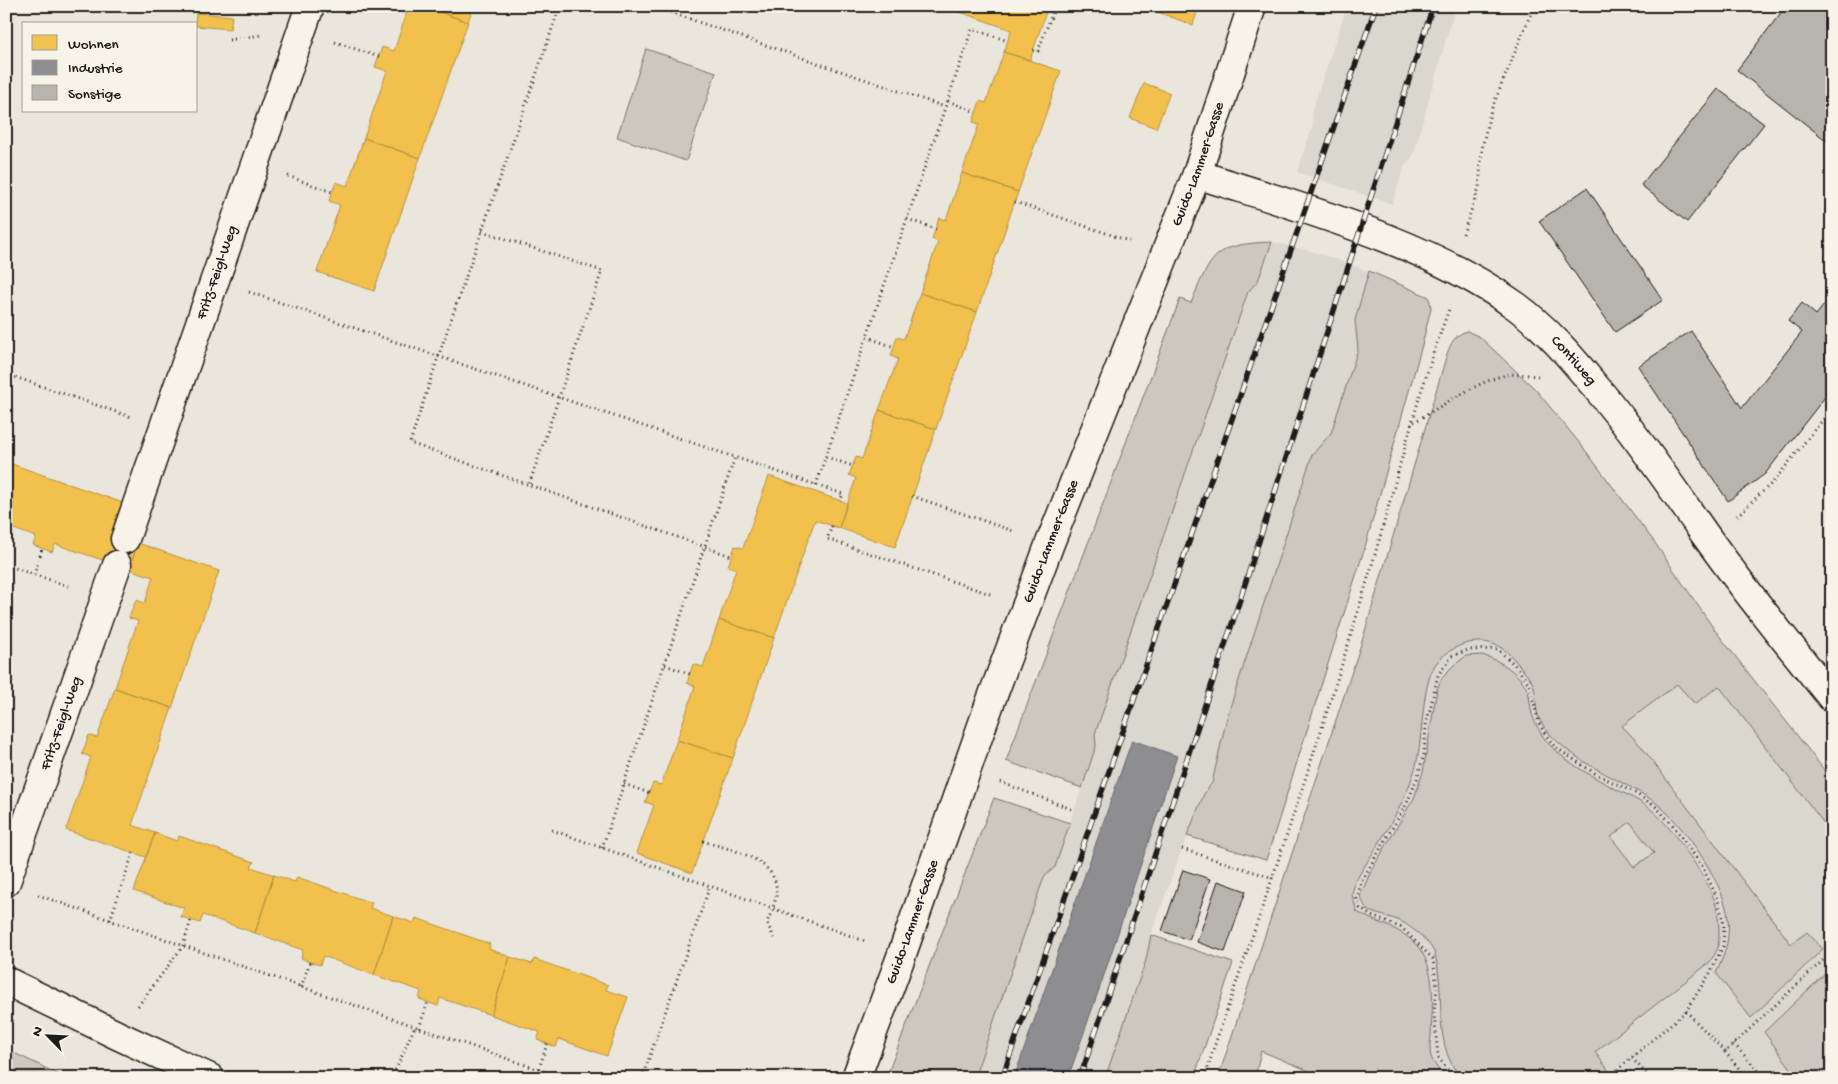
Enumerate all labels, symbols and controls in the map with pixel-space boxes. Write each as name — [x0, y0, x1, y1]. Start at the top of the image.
legend — [22, 22, 198, 112]
text: Wohnen — [68, 36, 119, 54]
text: Industrie — [68, 60, 123, 78]
text: Sonstige — [68, 86, 121, 104]
street label: Guido-Lammer-Gasse — [1168, 100, 1229, 229]
street label: Fritz-Feigl-Weg — [193, 223, 242, 323]
street label: Contiweg — [1546, 332, 1600, 389]
street label: Guido-Lammer-Gasse — [1019, 477, 1083, 606]
street label: Fritz-Feigl-Weg — [36, 674, 86, 774]
street label: Guido-Lammer-Gasse — [883, 857, 943, 987]
north arrow — [22, 1012, 72, 1062]
text: N — [29, 1024, 48, 1039]

